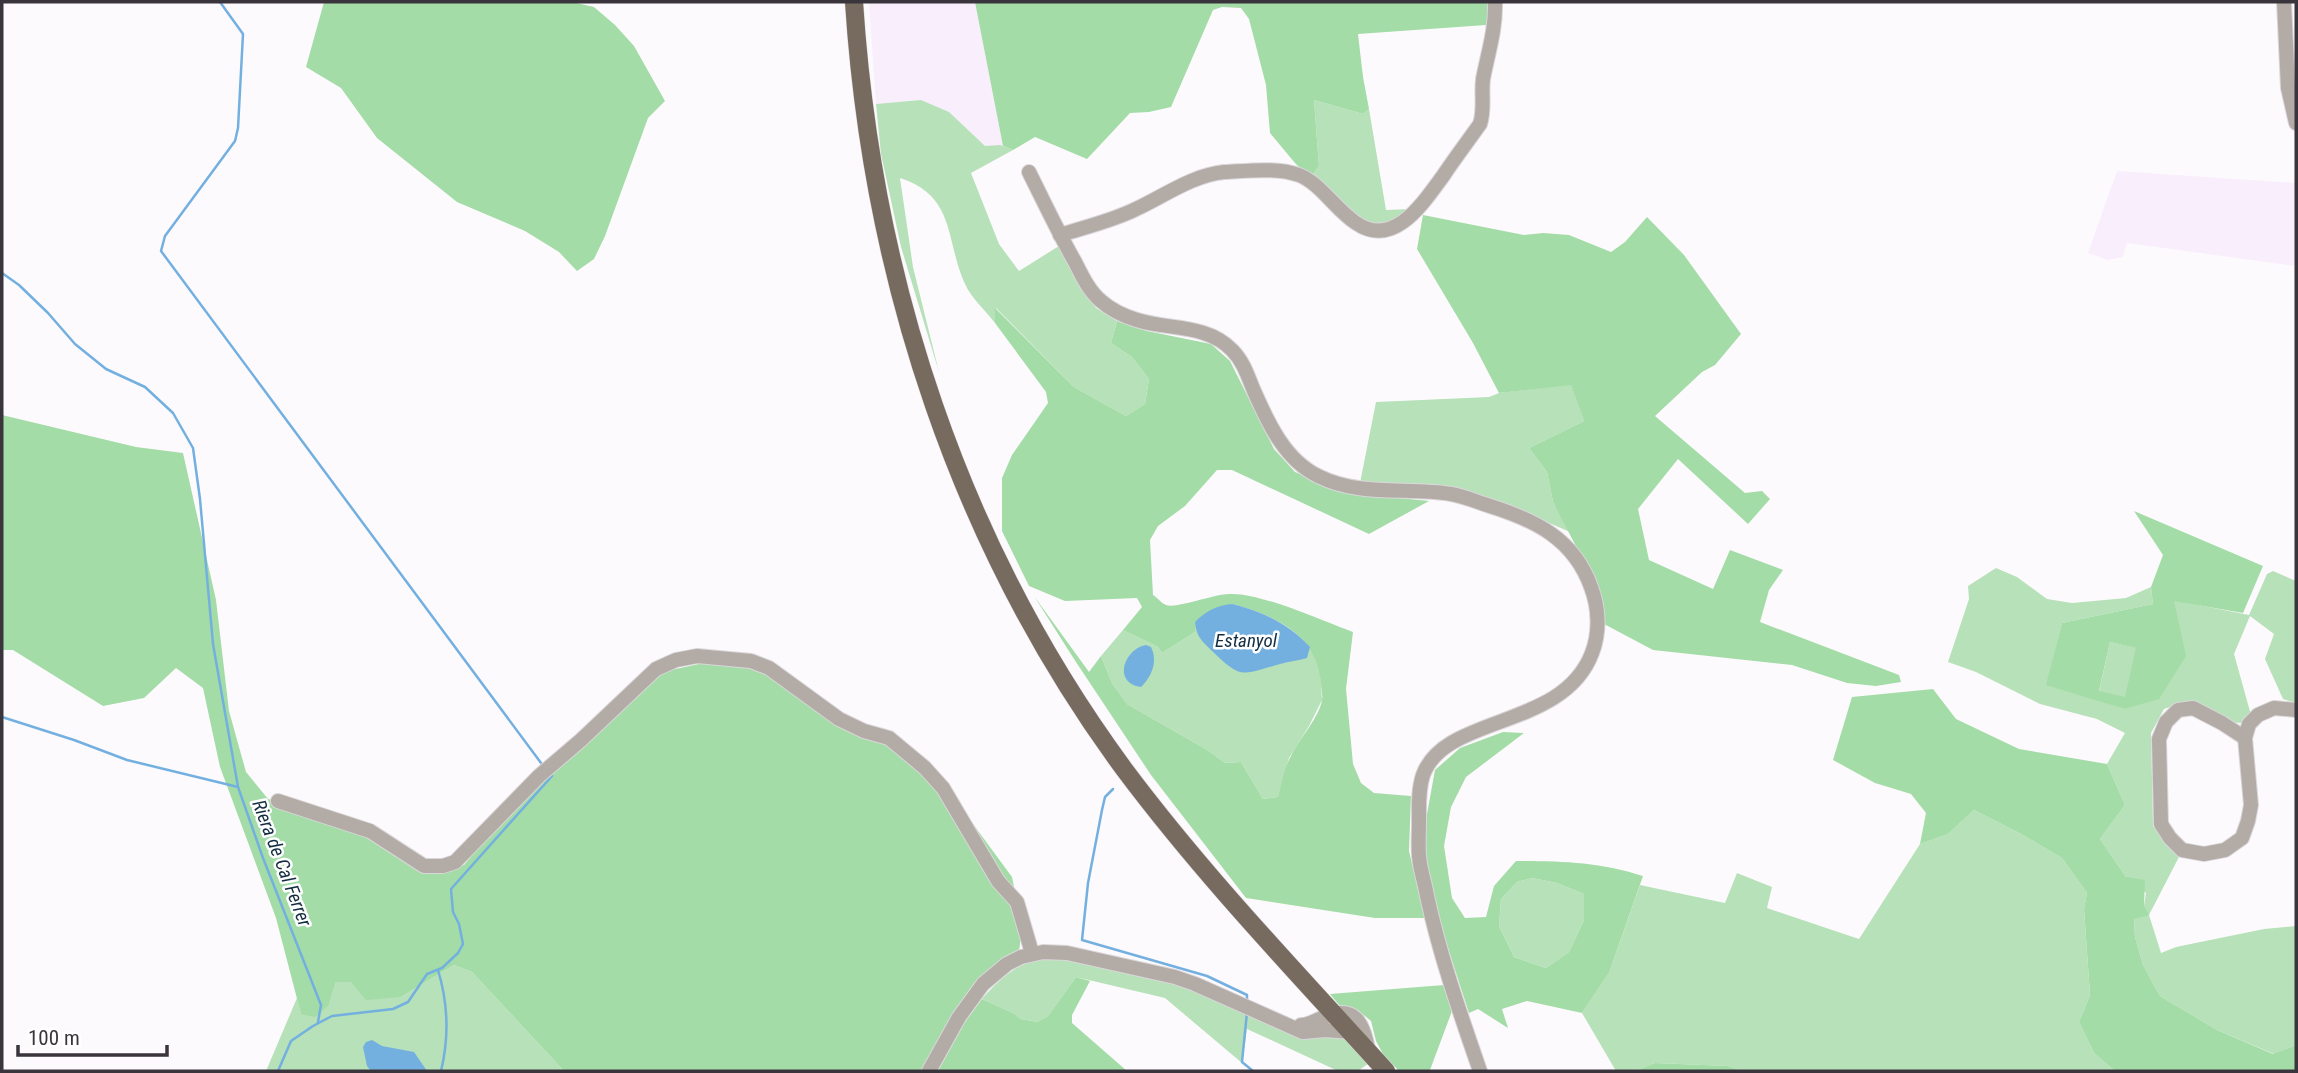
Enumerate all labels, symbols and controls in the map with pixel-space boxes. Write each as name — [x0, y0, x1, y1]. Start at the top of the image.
water label: Estanyol — [1215, 629, 1278, 652]
water label: Riera de Cal Ferrer — [247, 797, 317, 930]
scale bar — [18, 1014, 166, 1058]
text: 100 m — [28, 1026, 80, 1050]

